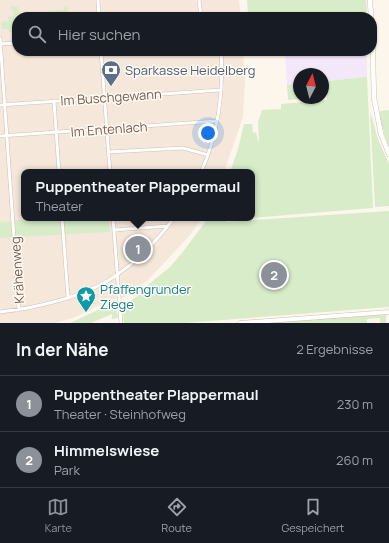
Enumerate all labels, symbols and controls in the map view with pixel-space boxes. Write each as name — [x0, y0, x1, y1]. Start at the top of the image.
search box — [12, 12, 377, 56]
icon: search — [26, 23, 48, 45]
text: Hier suchen — [58, 24, 140, 45]
bank icon: Sparkasse Heidelberg — [100, 59, 122, 87]
place label: Sparkasse Heidelberg — [125, 61, 255, 79]
north arrow — [293, 68, 329, 104]
street label: Im Buschgewann — [60, 84, 162, 110]
street label: Im Entenlach — [70, 117, 148, 141]
your location — [198, 123, 218, 143]
popup — [21, 169, 255, 221]
text: Puppentheater Plappermaul — [36, 176, 240, 197]
text: Theater — [36, 197, 83, 215]
pin: 1 — [125, 234, 151, 264]
street label: Krähenweg — [6, 236, 28, 304]
pin: 2 — [261, 260, 287, 290]
place label: Pfaffengrunder Ziege — [100, 280, 192, 313]
place icon: Pfaffengrunder Ziege — [75, 285, 97, 313]
text: In der Nähe — [16, 338, 109, 361]
text: 2 Ergebnisse — [296, 340, 373, 358]
text: Puppentheater Plappermaul — [54, 384, 259, 405]
text: 1 — [26, 395, 32, 413]
text: 230 m — [337, 395, 373, 413]
text: Theater · Steinhofweg — [54, 405, 186, 423]
text: Himmelswiese — [54, 440, 159, 461]
text: 2 — [25, 451, 33, 469]
text: 260 m — [336, 451, 373, 469]
text: Park — [54, 461, 80, 479]
tab: Karte — [45, 496, 72, 535]
tab: Route — [161, 496, 192, 535]
tab: Gespeichert — [281, 496, 344, 535]

